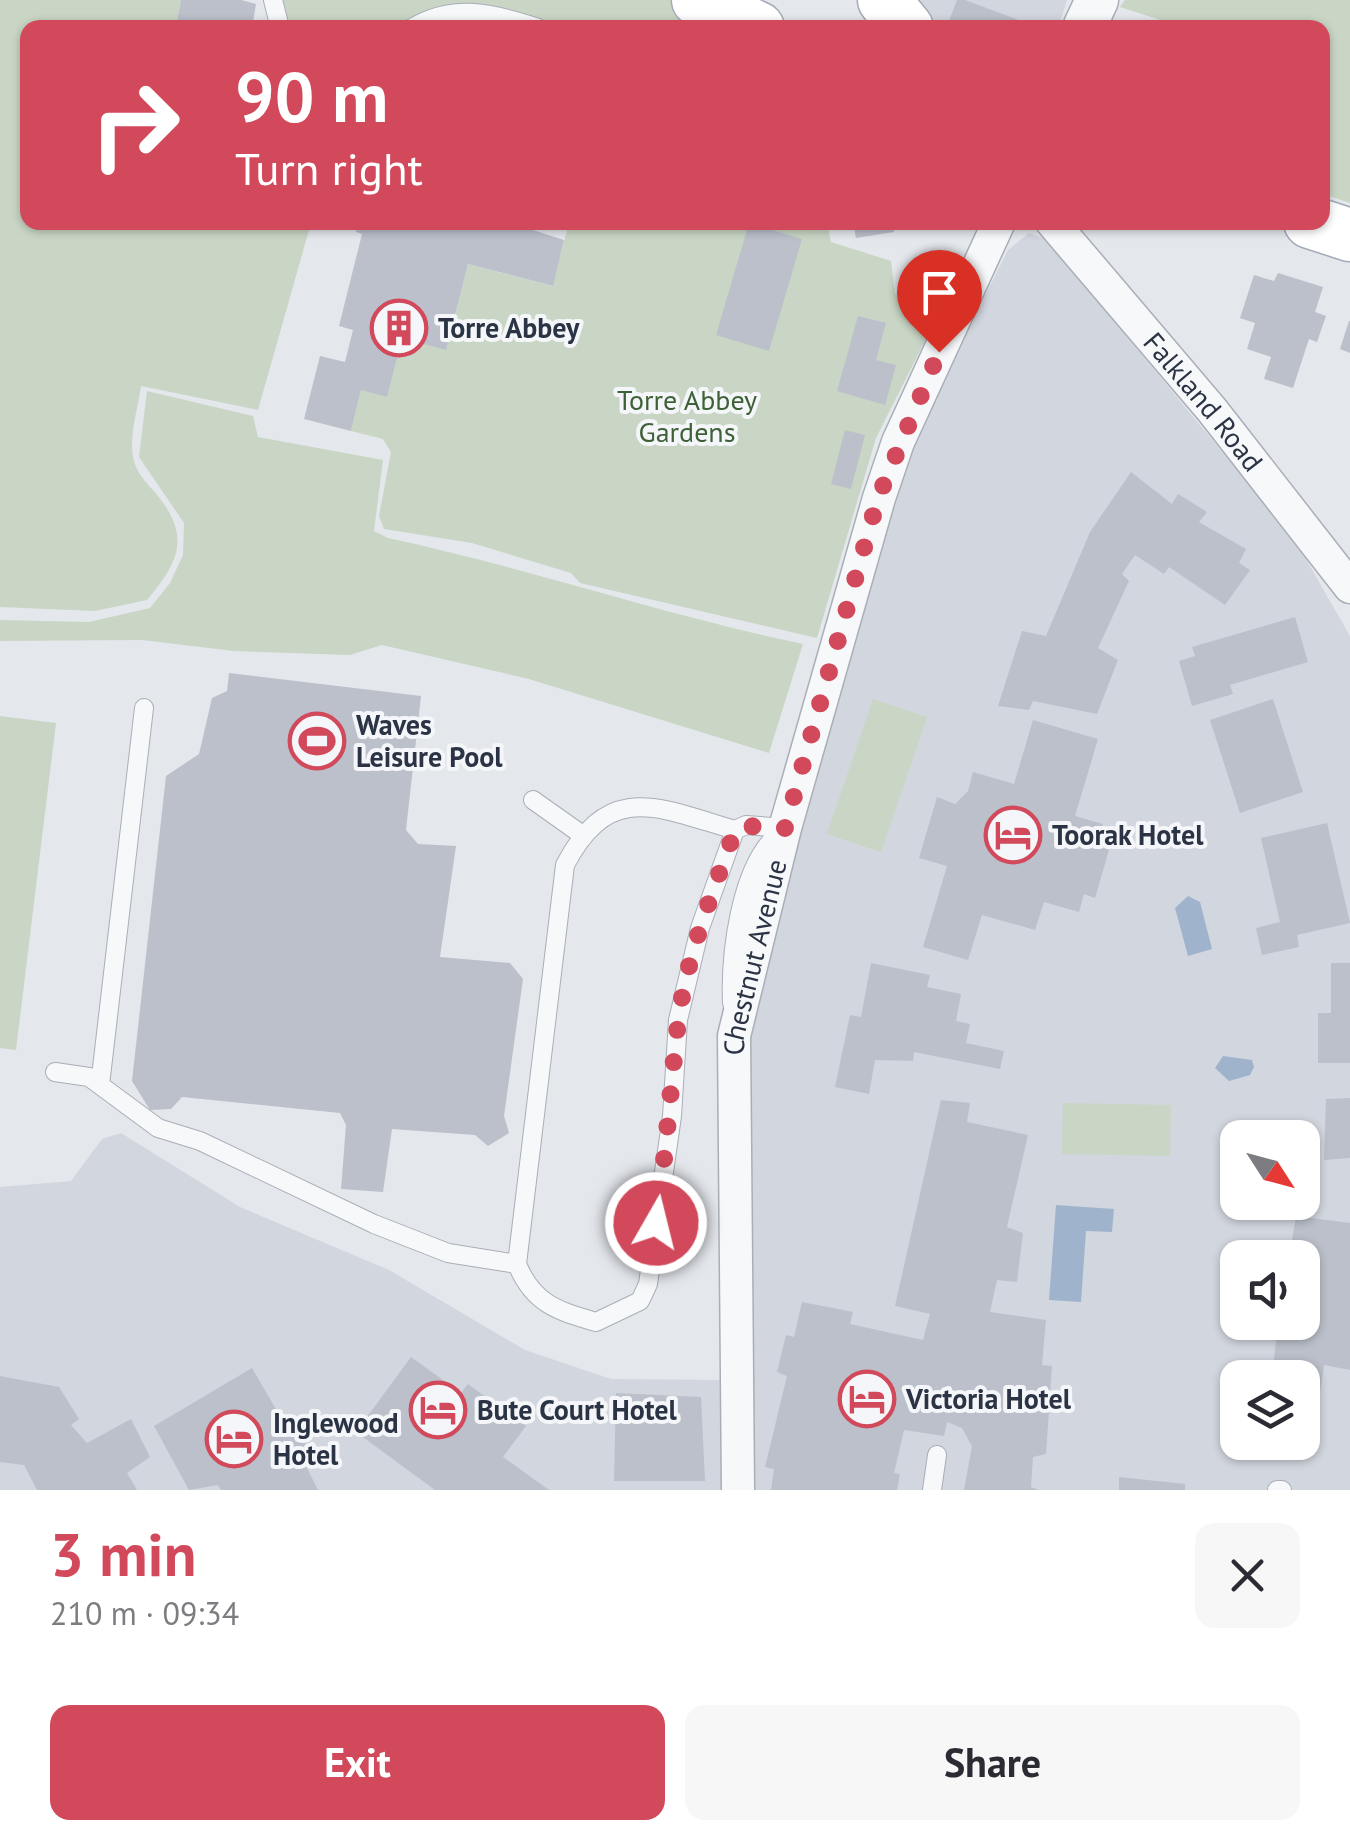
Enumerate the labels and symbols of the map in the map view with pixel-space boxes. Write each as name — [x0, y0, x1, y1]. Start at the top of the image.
pin — [897, 250, 982, 353]
building icon: Torre Abbey — [369, 298, 429, 358]
place label: Torre Abbey — [438, 309, 580, 346]
street label: Falkland Road — [1136, 324, 1272, 478]
park label: Torre Abbey Gardens — [617, 381, 757, 450]
place label: Waves Leisure Pool — [356, 706, 503, 775]
sports icon: Waves Leisure Pool — [287, 711, 347, 771]
hotel icon: Toorak Hotel — [983, 805, 1043, 865]
place label: Toorak Hotel — [1052, 816, 1204, 853]
street label: Chestnut Avenue — [715, 855, 795, 1056]
north arrow — [1220, 1120, 1320, 1220]
position arrow — [604, 1171, 708, 1275]
hotel icon: Victoria Hotel — [837, 1369, 897, 1429]
hotel icon: Bute Court Hotel — [408, 1380, 468, 1440]
place label: Victoria Hotel — [905, 1380, 1072, 1417]
place label: Bute Court Hotel — [477, 1391, 678, 1428]
place label: Inglewood Hotel — [273, 1404, 399, 1473]
hotel icon: Inglewood Hotel — [204, 1409, 264, 1469]

